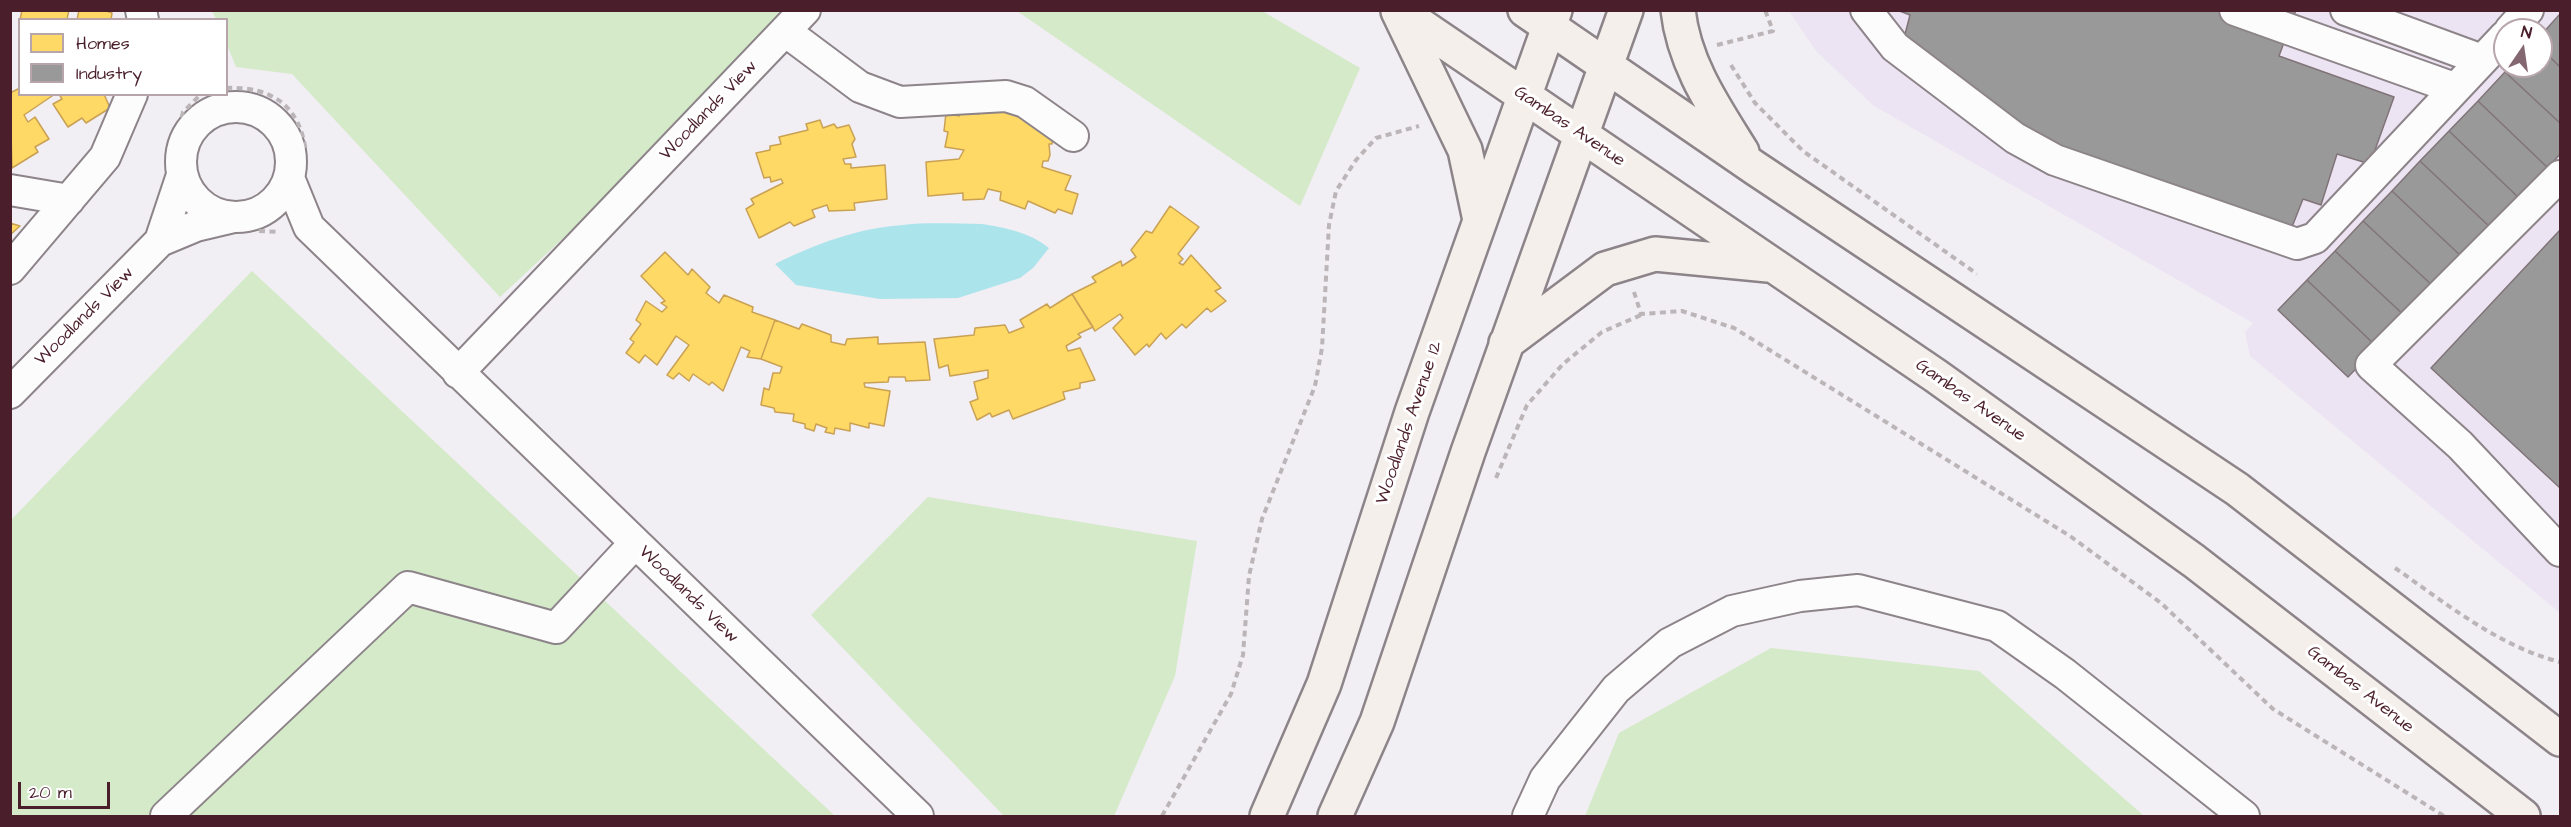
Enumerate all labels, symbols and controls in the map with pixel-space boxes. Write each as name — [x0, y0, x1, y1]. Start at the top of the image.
legend — [18, 18, 228, 96]
north arrow — [2493, 18, 2553, 78]
text: N — [2519, 21, 2534, 44]
text: Homes — [76, 31, 130, 56]
street label: Woodlands View — [656, 56, 762, 166]
text: Industry — [76, 61, 142, 86]
street label: Gambas Avenue — [1509, 82, 1629, 172]
street label: Woodlands View — [31, 263, 139, 371]
street label: Woodlands Avenue 12 — [1372, 339, 1448, 507]
street label: Gambas Avenue — [1911, 355, 2029, 447]
street label: Woodlands View — [633, 542, 743, 648]
street label: Gambas Avenue — [2302, 642, 2418, 738]
scale bar — [21, 770, 112, 808]
text: 20 m — [29, 780, 72, 805]

